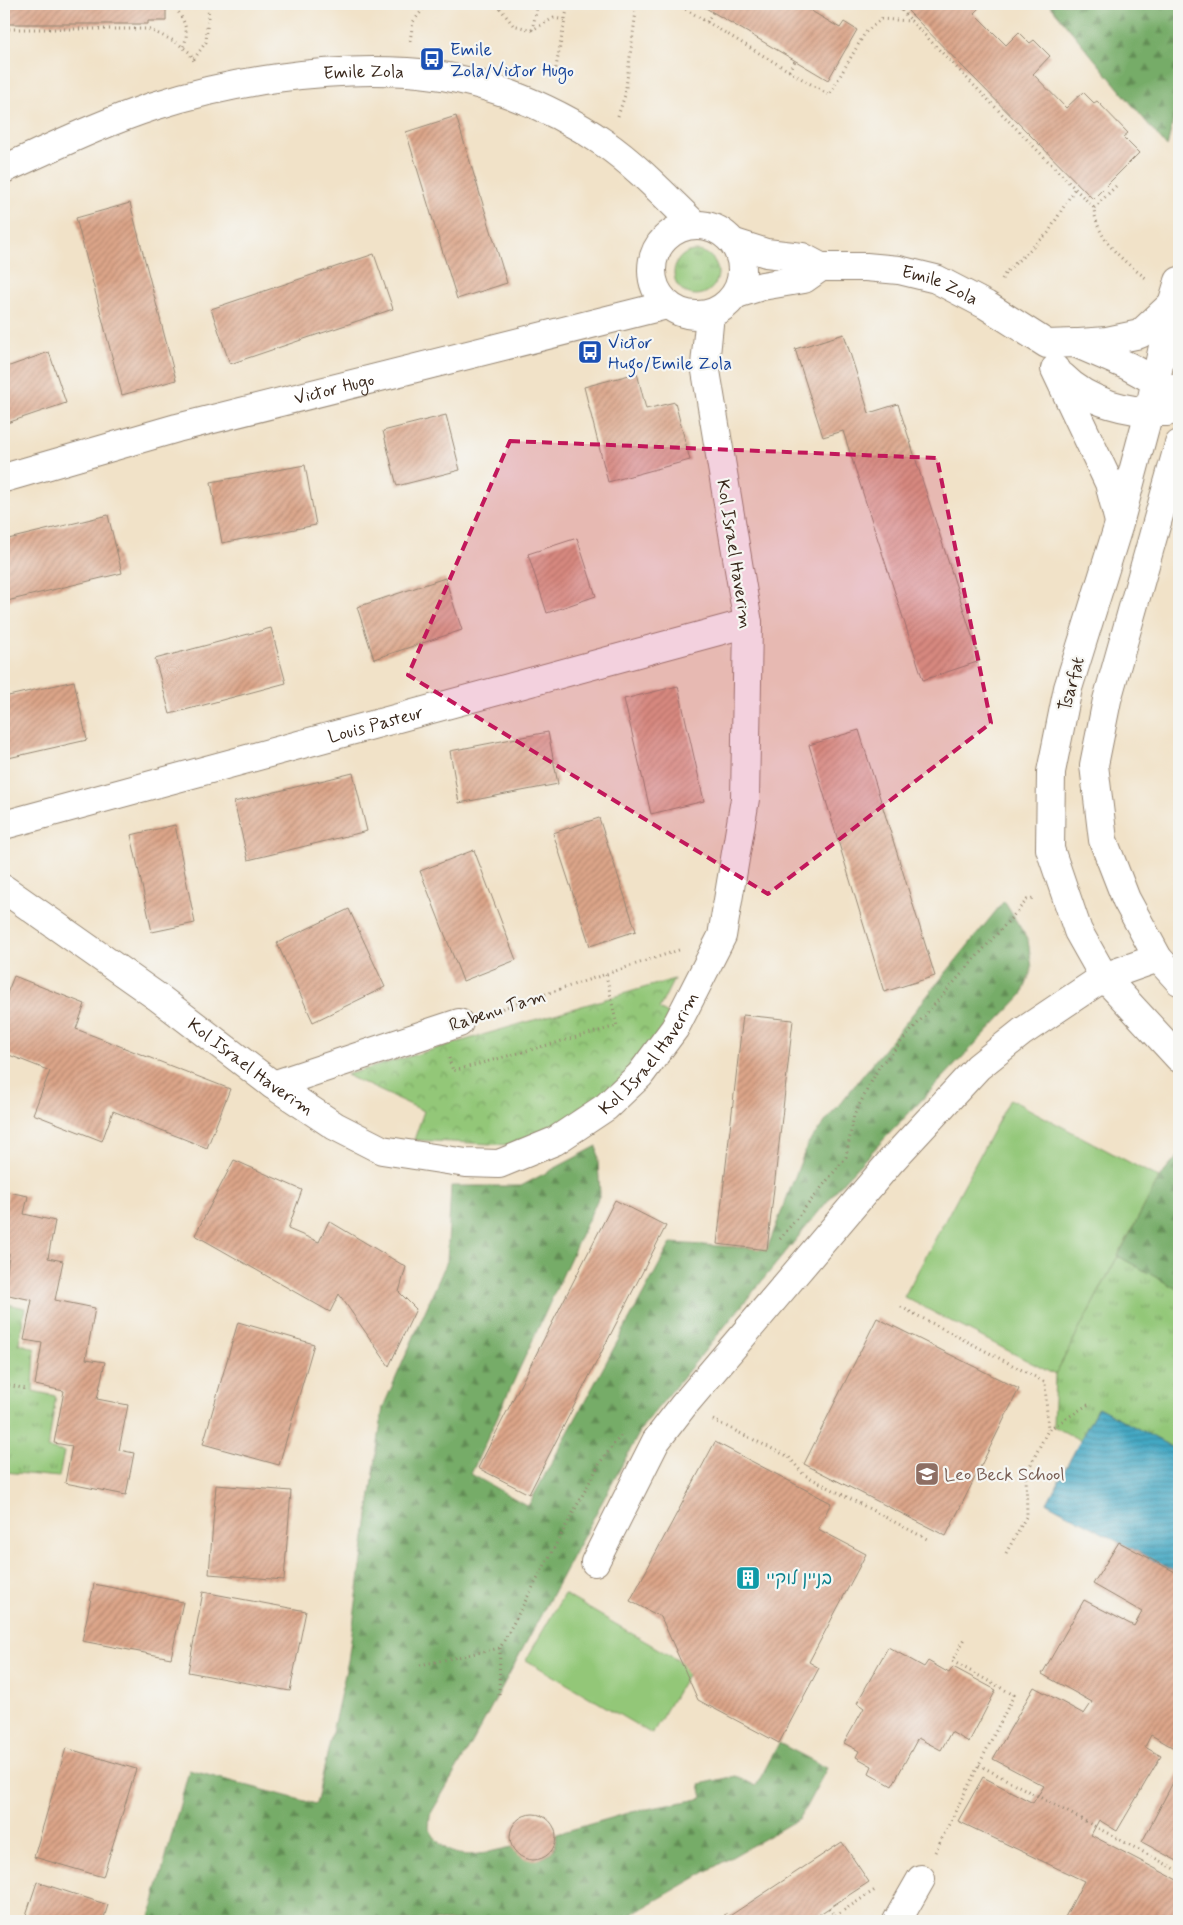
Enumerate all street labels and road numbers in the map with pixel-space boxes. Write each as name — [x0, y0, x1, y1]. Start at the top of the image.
street label: Emile Zola — [323, 60, 405, 86]
street label: Emile Zola — [899, 260, 982, 312]
street label: Victor Hugo — [292, 368, 377, 411]
street label: Kol Israel Haverim — [710, 478, 758, 630]
street label: Tsarfat — [1053, 654, 1091, 714]
street label: Louis Pasteur — [325, 701, 427, 749]
street label: Rabenu Tam — [446, 984, 548, 1038]
street label: Kol Israel Haverim — [594, 988, 704, 1121]
street label: Kol Israel Haverim — [182, 1013, 318, 1121]

